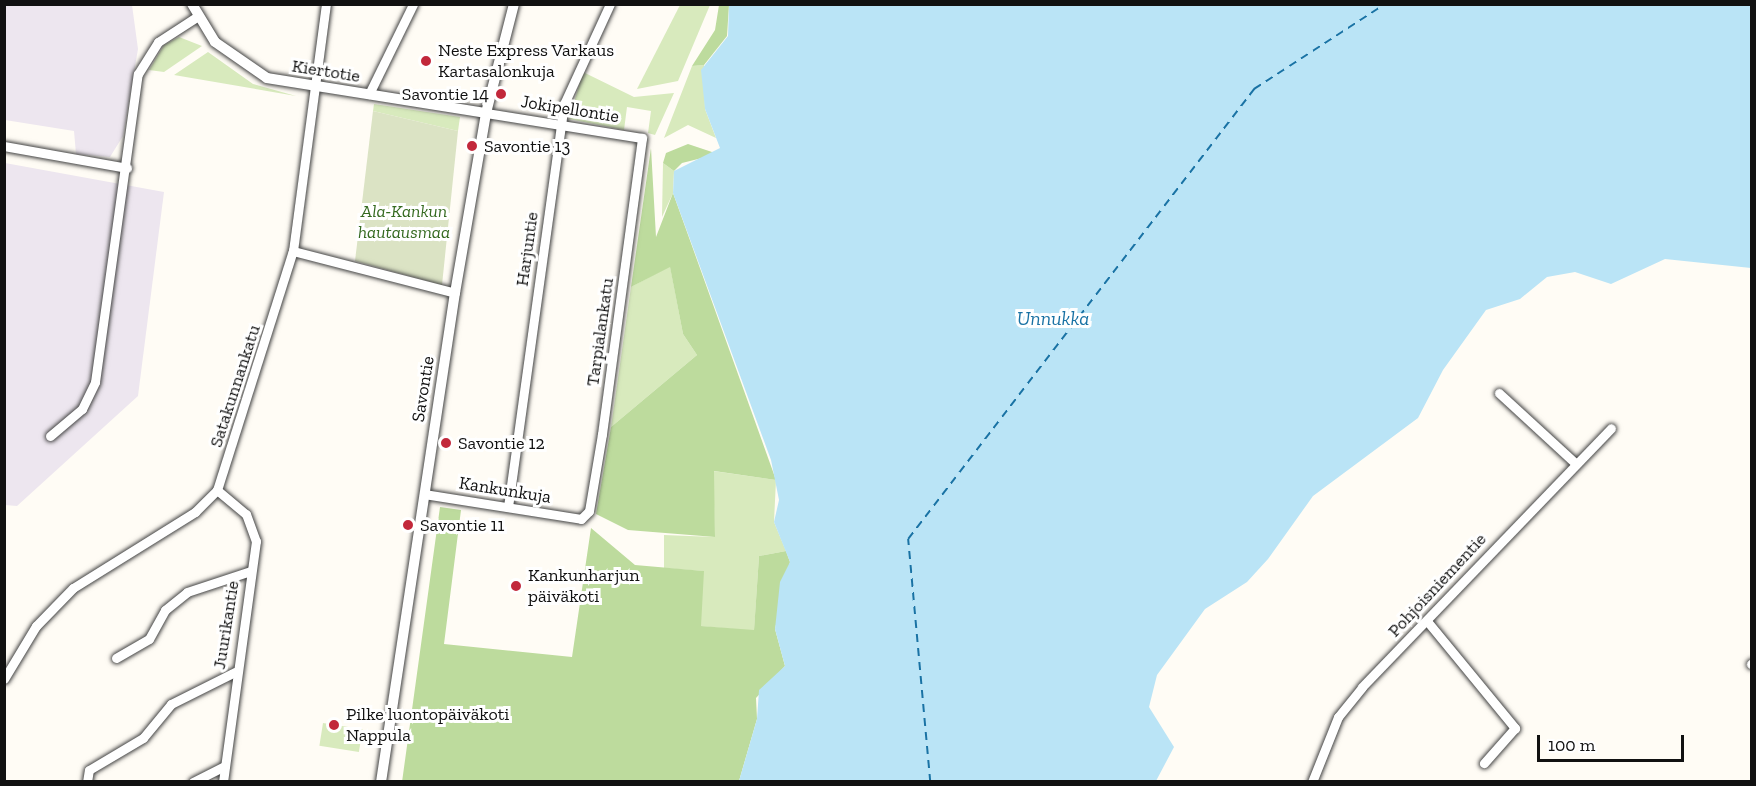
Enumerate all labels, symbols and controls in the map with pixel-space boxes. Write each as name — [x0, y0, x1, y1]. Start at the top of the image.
place label: Neste Express Varkaus Kartasalonkuja — [438, 40, 615, 82]
marker: Neste Express Varkaus Kartasalonkuja — [419, 54, 433, 68]
street label: Kiertotie — [290, 55, 362, 87]
place label: Savontie 14 — [402, 83, 489, 105]
marker: Savontie 14 — [494, 87, 508, 101]
street label: Jokipellontie — [519, 91, 621, 127]
place label: Savontie 13 — [484, 135, 570, 157]
marker: Savontie 13 — [465, 139, 479, 153]
park label: Ala-Kankun hautausmaa — [358, 201, 450, 244]
street label: Harjuntie — [511, 210, 543, 288]
street label: Tarpialankatu — [582, 276, 618, 388]
water label: Unnukka — [1017, 306, 1089, 330]
street label: Satakunnankatu — [205, 322, 265, 450]
street label: Savontie — [407, 354, 439, 424]
place label: Savontie 12 — [458, 432, 545, 454]
marker: Savontie 12 — [439, 436, 453, 450]
street label: Kankunkuja — [457, 472, 553, 508]
place label: Savontie 11 — [420, 514, 504, 536]
marker: Savontie 11 — [401, 518, 415, 532]
street label: Pohjoisniementie — [1383, 529, 1491, 641]
place label: Kankunharjun päiväkoti — [528, 565, 640, 608]
street label: Juurikantie — [208, 579, 244, 671]
marker: Kankunharjun päiväkoti — [509, 579, 523, 593]
place label: Pilke luontopäiväkoti Nappula — [346, 704, 509, 746]
marker: Pilke luontopäiväkoti Nappula — [327, 718, 341, 732]
scale bar — [1540, 723, 1687, 761]
text: 100 m — [1548, 734, 1595, 756]

